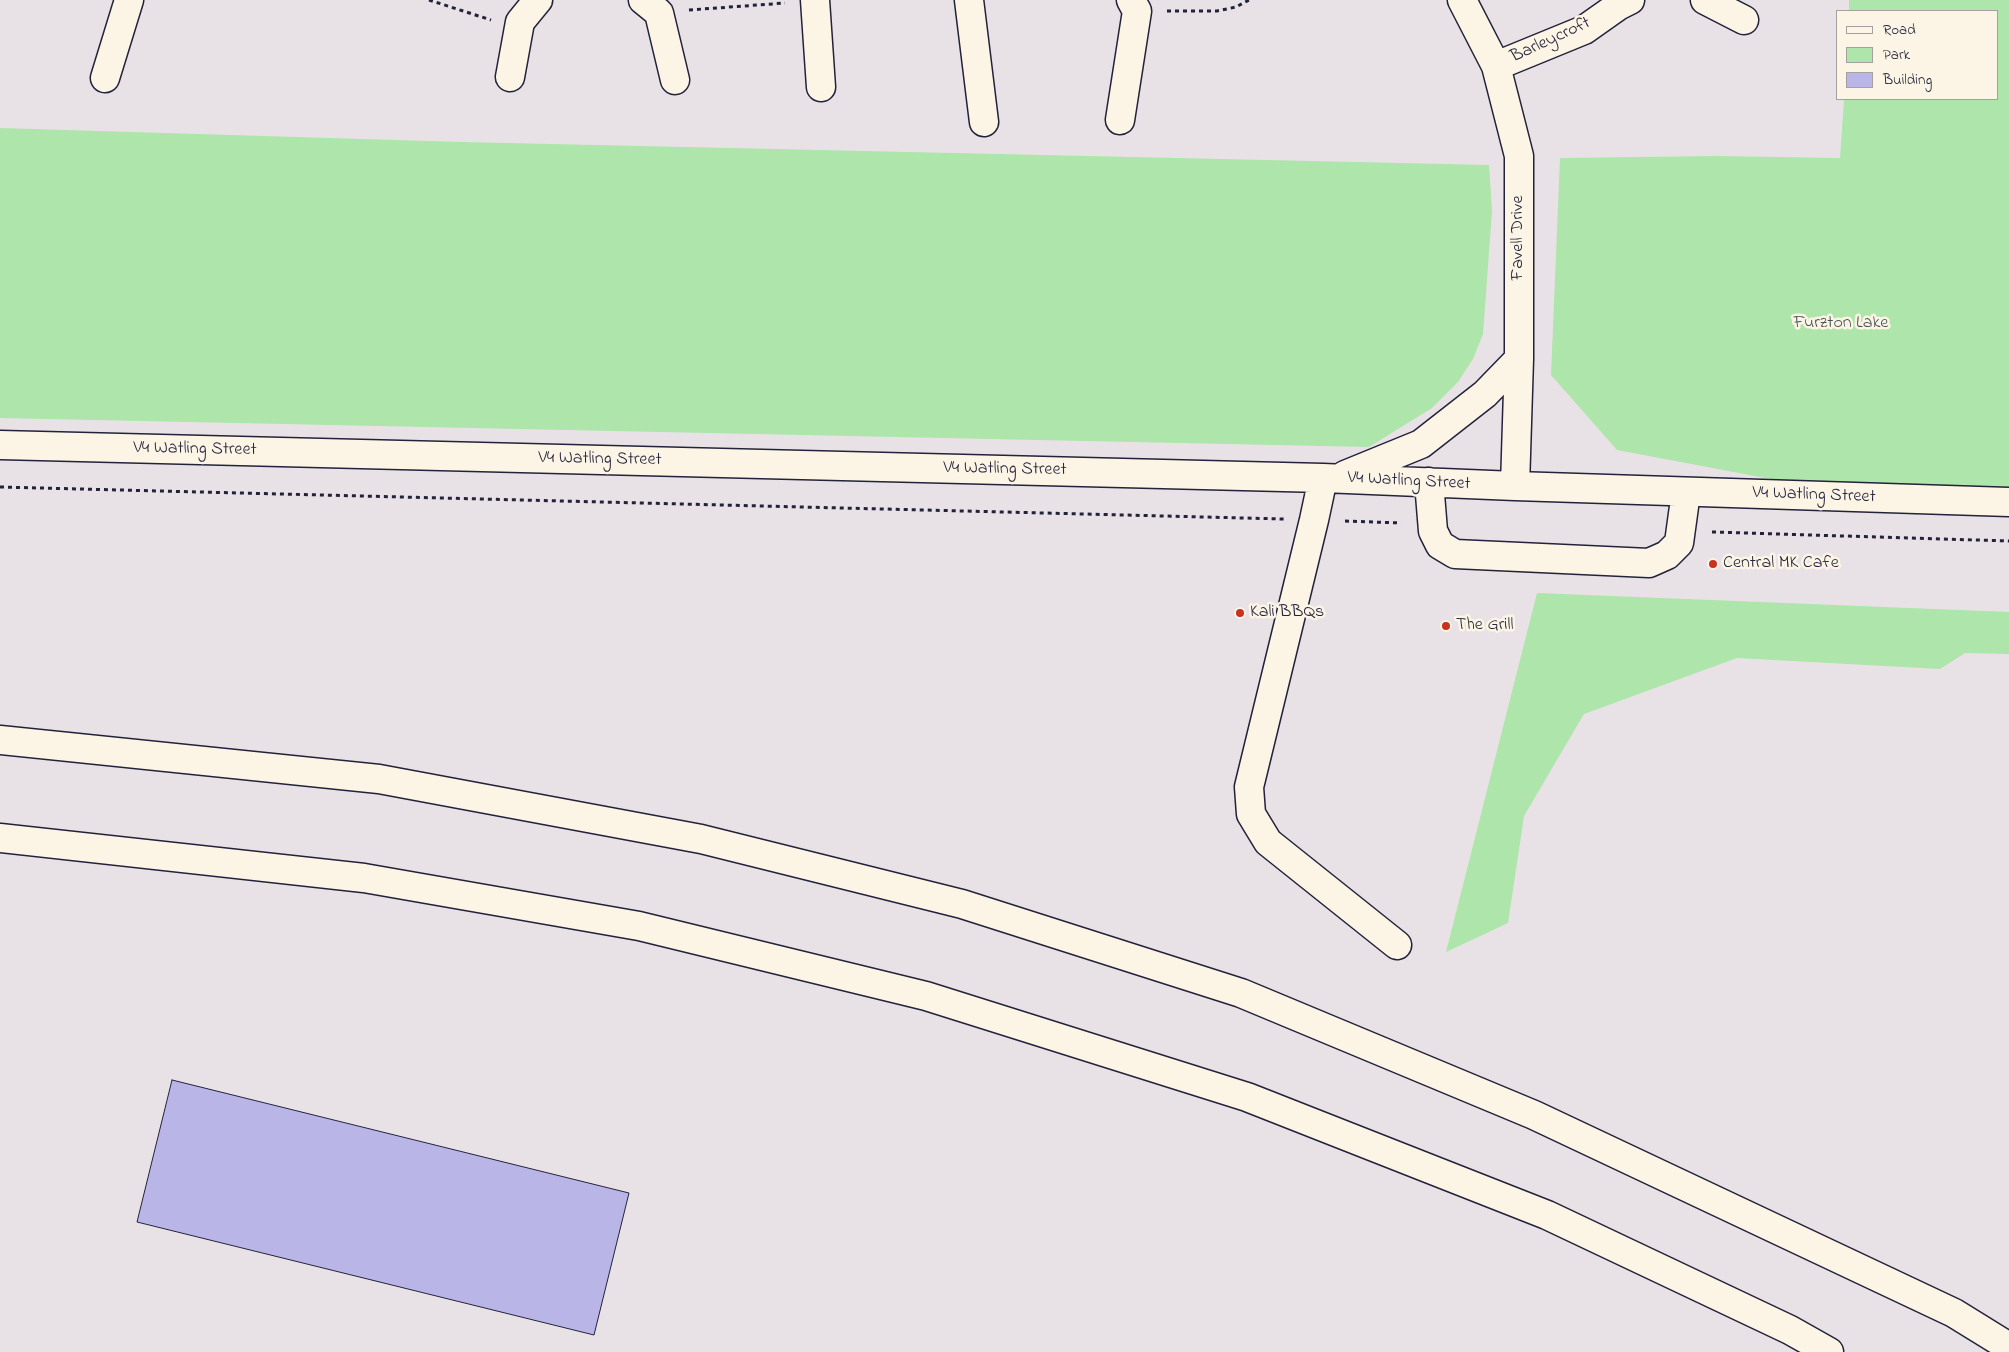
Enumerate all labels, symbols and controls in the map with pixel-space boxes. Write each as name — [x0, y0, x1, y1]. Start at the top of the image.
legend — [1836, 10, 1999, 100]
street label: Barleycroft — [1508, 13, 1594, 69]
text: Road — [1883, 19, 1916, 41]
text: Park — [1883, 44, 1910, 66]
text: Building — [1883, 69, 1932, 91]
street label: Favell Drive — [1508, 195, 1530, 281]
park label: Furzton Lake — [1794, 313, 1888, 335]
street label: V4 Watling Street — [133, 438, 257, 462]
street label: V4 Watling Street — [538, 448, 662, 472]
street label: V4 Watling Street — [943, 458, 1067, 482]
street label: V4 Watling Street — [1347, 468, 1471, 496]
street label: V4 Watling Street — [1752, 483, 1876, 509]
place label: Central MK Cafe — [1723, 553, 1839, 575]
marker: Central MK Cafe — [1707, 558, 1719, 570]
place label: Kali BBQs — [1250, 602, 1324, 624]
marker: Kali BBQs — [1234, 607, 1246, 619]
place label: The Grill — [1456, 615, 1514, 637]
marker: The Grill — [1440, 620, 1452, 632]

